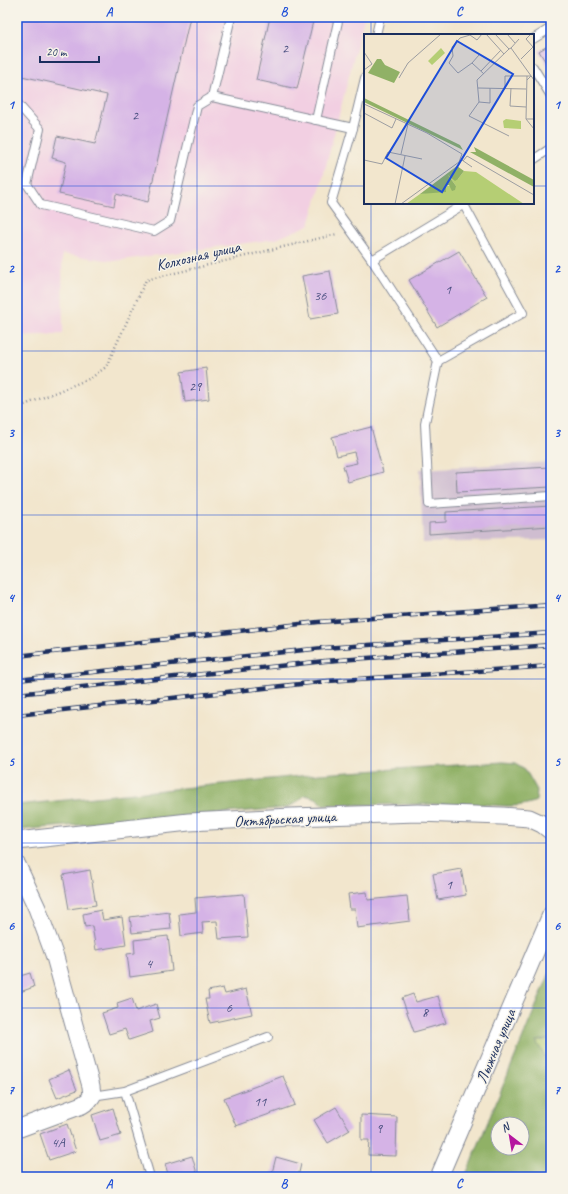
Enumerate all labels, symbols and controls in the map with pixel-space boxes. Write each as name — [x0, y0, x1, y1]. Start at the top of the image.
text: A — [106, 4, 114, 20]
text: B — [281, 4, 289, 20]
text: C — [456, 4, 464, 20]
inset map — [364, 34, 534, 204]
scale bar — [40, 38, 99, 64]
house number: 2 — [282, 40, 290, 57]
text: 20 m — [46, 44, 68, 60]
text: 1 — [8, 97, 16, 113]
text: 1 — [554, 97, 562, 113]
house number: 2 — [132, 107, 140, 124]
street label: Колхозная улица — [154, 236, 243, 275]
text: 2 — [8, 261, 15, 277]
text: 2 — [554, 261, 561, 277]
house number: 1 — [445, 281, 452, 298]
house number: 36 — [314, 287, 327, 304]
house number: 29 — [189, 378, 203, 395]
text: 3 — [8, 425, 15, 441]
text: 3 — [554, 425, 561, 441]
text: 4 — [8, 590, 16, 606]
text: 4 — [554, 590, 562, 606]
text: 5 — [8, 754, 15, 770]
text: 5 — [554, 754, 561, 770]
street label: Октябрьская улица — [233, 806, 338, 832]
house number: 1 — [446, 876, 453, 893]
text: 6 — [8, 918, 15, 934]
text: 6 — [554, 918, 561, 934]
house number: 4 — [146, 955, 154, 972]
house number: 6 — [226, 999, 233, 1016]
house number: 8 — [422, 1004, 430, 1021]
street label: Лыжная улица — [471, 1005, 521, 1086]
text: 7 — [8, 1082, 15, 1098]
text: 7 — [554, 1082, 561, 1098]
house number: 11 — [254, 1093, 267, 1110]
north arrow — [490, 1116, 530, 1156]
text: N — [498, 1119, 513, 1135]
house number: 9 — [376, 1120, 384, 1137]
house number: 4А — [51, 1134, 66, 1151]
text: A — [106, 1176, 114, 1192]
text: B — [281, 1176, 289, 1192]
text: C — [456, 1176, 464, 1192]

